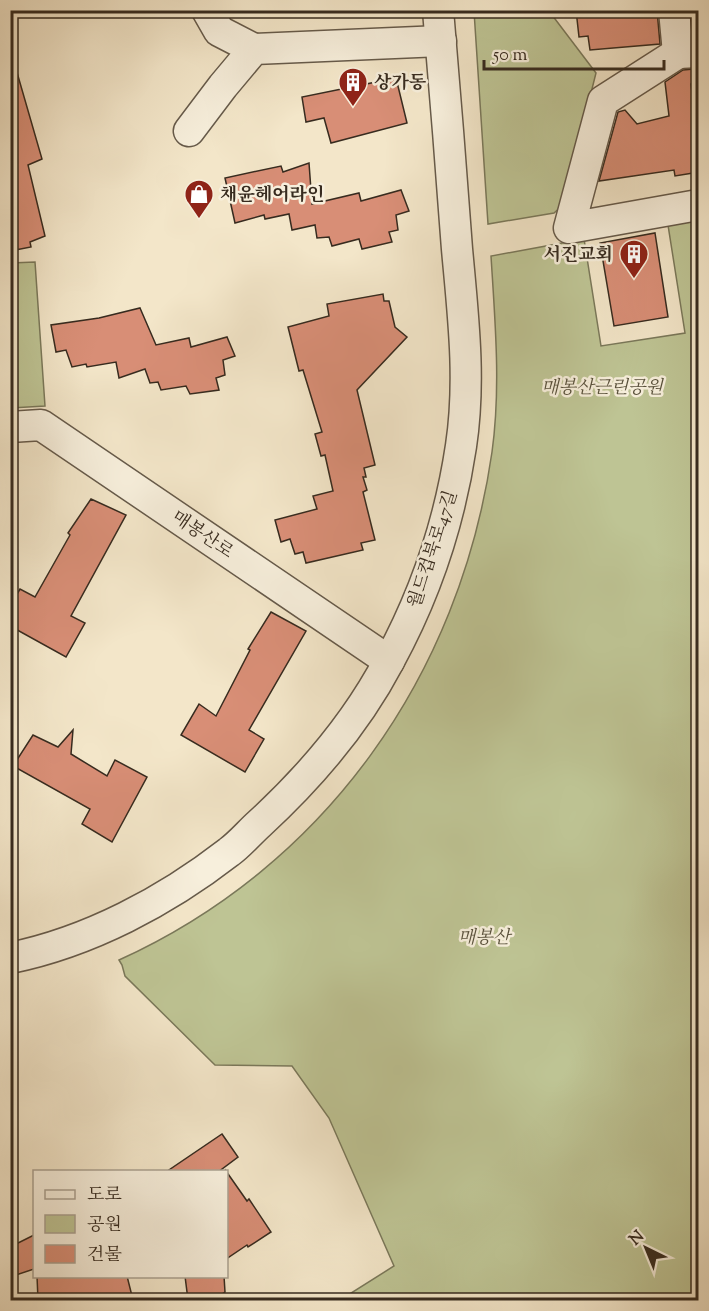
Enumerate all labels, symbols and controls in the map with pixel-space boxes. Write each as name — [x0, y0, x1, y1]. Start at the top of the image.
scale bar — [484, 33, 664, 71]
text: 50 m — [492, 43, 528, 69]
building icon: 상가동 — [337, 66, 369, 108]
place label: 상가동 — [374, 71, 427, 97]
shop icon: 채윤헤어라인 — [183, 178, 215, 220]
place label: 채윤헤어라인 — [220, 183, 324, 209]
building icon: 서진교회 — [618, 238, 650, 280]
place label: 서진교회 — [543, 243, 613, 269]
park label: 매봉산근린공원 — [541, 376, 664, 402]
street label: 월드컵북로47길 — [403, 487, 465, 612]
street label: 매봉산로 — [166, 505, 238, 566]
park label: 매봉산 — [458, 926, 513, 952]
legend — [33, 1170, 228, 1278]
text: 도로 — [87, 1183, 122, 1209]
text: 공원 — [87, 1213, 122, 1239]
north arrow — [616, 1218, 676, 1278]
text: N — [625, 1226, 650, 1252]
text: 건물 — [87, 1243, 122, 1269]

